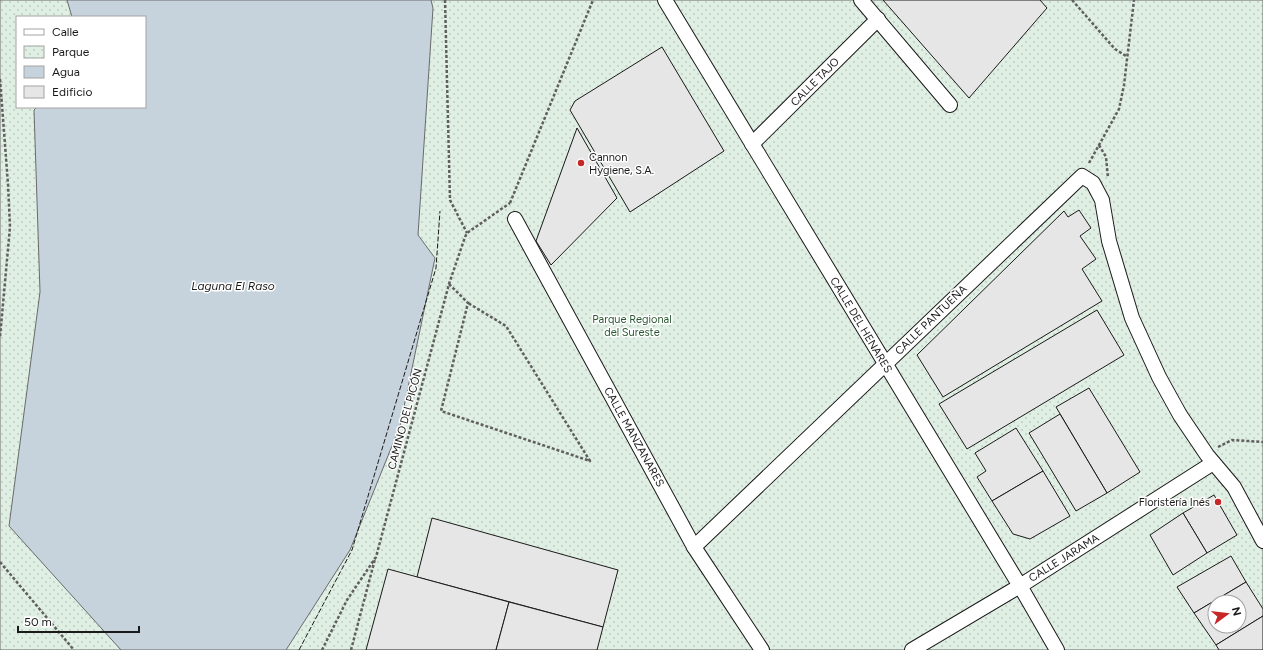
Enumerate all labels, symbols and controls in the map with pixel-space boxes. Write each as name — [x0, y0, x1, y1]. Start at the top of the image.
legend — [16, 16, 146, 108]
text: Calle — [52, 25, 79, 39]
text: Parque — [52, 45, 90, 59]
street label: CALLE TAJO — [788, 55, 842, 109]
text: Agua — [52, 65, 80, 79]
text: Edificio — [52, 85, 92, 99]
place label: Cannon Hygiene, S.A. — [589, 151, 654, 177]
marker: Cannon Hygiene, S.A. — [576, 158, 586, 168]
street label: CALLE DEL HENARES — [827, 275, 895, 375]
water label: Laguna El Raso — [191, 279, 275, 293]
street label: CALLE PANTUEÑA — [892, 281, 970, 358]
park label: Parque Regional del Sureste — [592, 313, 672, 339]
street label: CAMINO DEL PICÓN — [384, 367, 425, 471]
street label: CALLE MANZANARES — [601, 385, 667, 489]
place label: Floristería Inés — [1139, 496, 1210, 509]
marker: Floristería Inés — [1213, 497, 1223, 507]
street label: CALLE JARAMA — [1027, 531, 1102, 585]
north arrow — [1207, 594, 1247, 634]
text: N — [1229, 606, 1244, 617]
scale bar — [18, 608, 139, 634]
text: 50 m — [24, 615, 52, 629]

